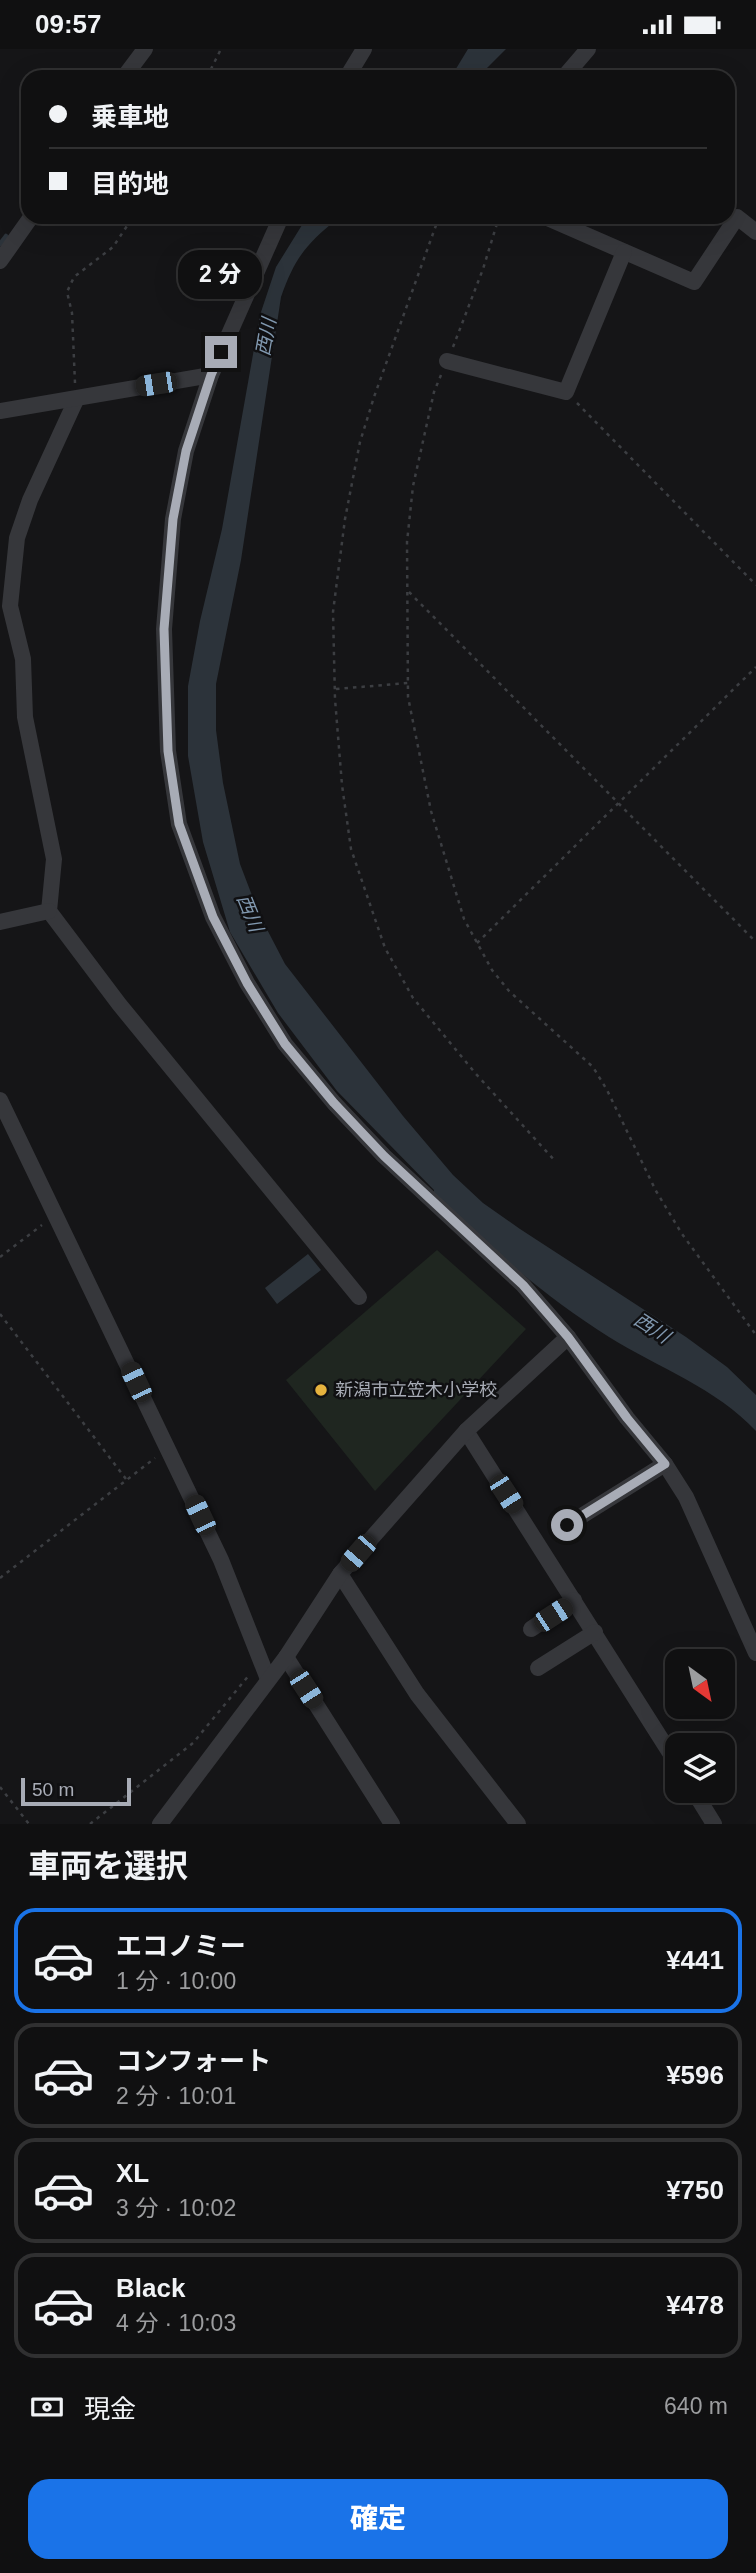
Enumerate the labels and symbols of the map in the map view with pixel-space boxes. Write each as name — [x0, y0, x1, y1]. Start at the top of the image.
callout: 2 分 — [179, 251, 263, 299]
water label: 西川 — [252, 315, 280, 358]
route end — [205, 336, 237, 368]
car — [134, 370, 179, 398]
water label: 西川 — [233, 891, 268, 936]
water label: 西川 — [630, 1309, 675, 1348]
car — [118, 1359, 155, 1405]
place label: 新潟市立笠木小学校 — [335, 1380, 497, 1400]
marker: 新潟市立笠木小学校 — [313, 1382, 329, 1398]
car — [486, 1471, 527, 1517]
car — [182, 1492, 219, 1538]
route start — [551, 1509, 583, 1541]
car — [337, 1530, 380, 1576]
car — [530, 1595, 577, 1635]
north arrow — [665, 1649, 735, 1719]
car — [286, 1666, 327, 1712]
scale bar — [21, 1775, 131, 1807]

